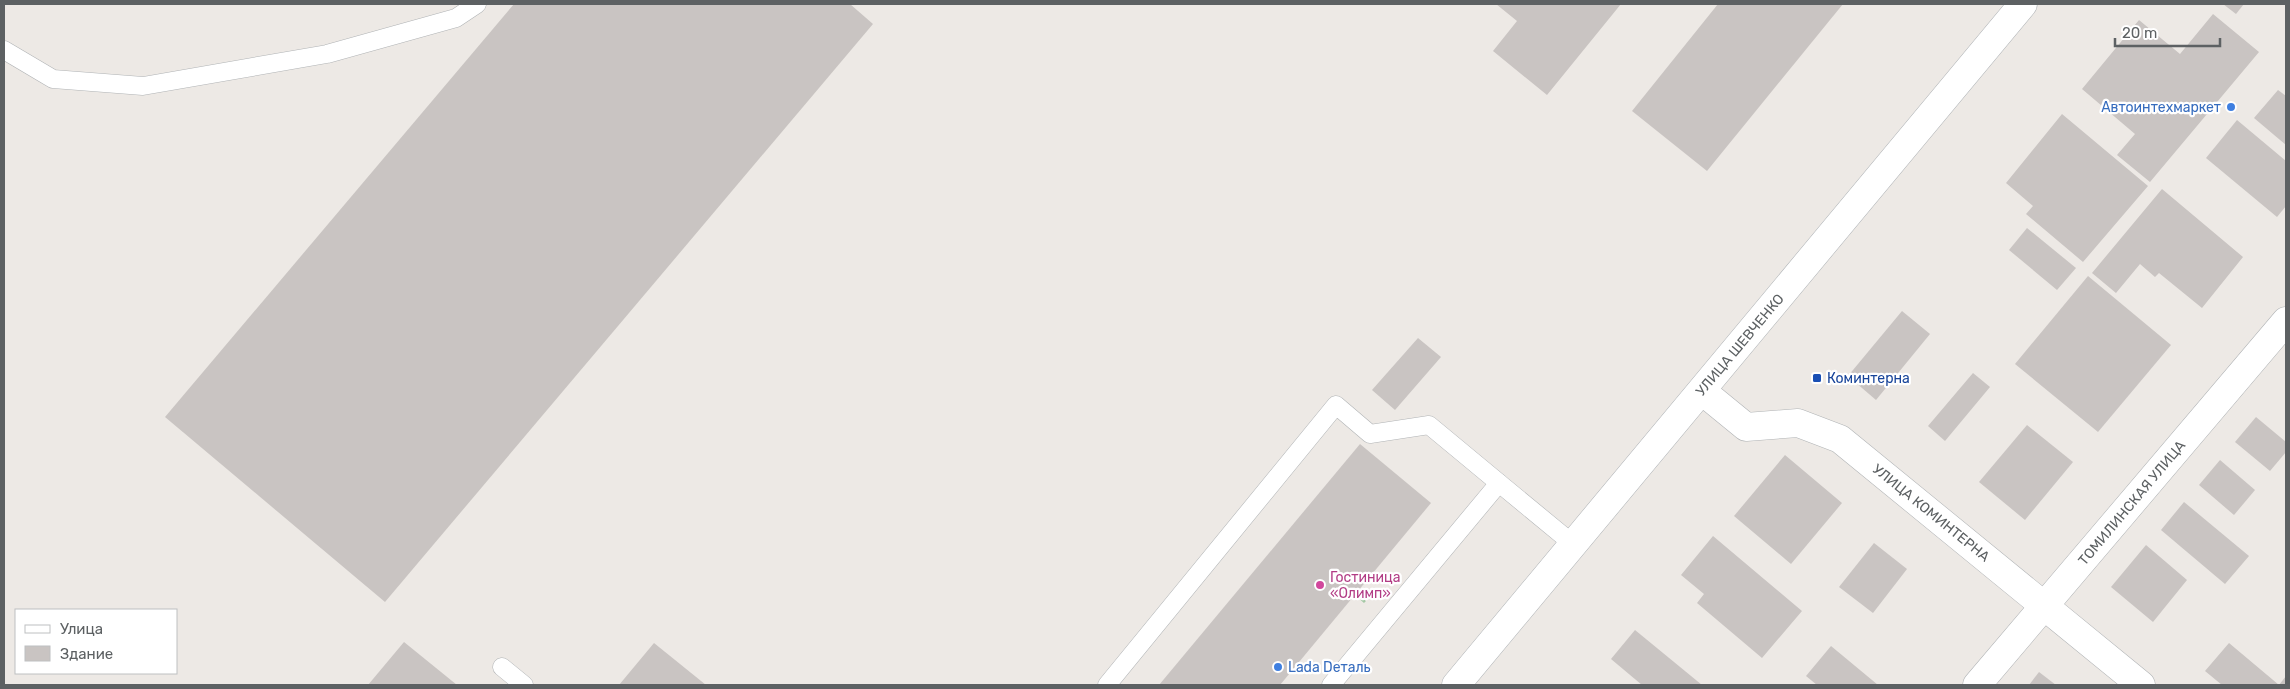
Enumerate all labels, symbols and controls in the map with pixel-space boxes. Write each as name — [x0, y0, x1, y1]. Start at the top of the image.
scale bar — [2115, 15, 2220, 47]
text: 20 m — [2122, 24, 2157, 42]
place label: Автоинтехмаркет — [2101, 99, 2221, 116]
marker: Автоинтехмаркет — [2225, 101, 2237, 113]
street label: УЛИЦА ШЕВЧЕНКО — [1692, 291, 1788, 399]
place label: Коминтерна — [1827, 370, 1910, 387]
marker: Коминтерна — [1811, 372, 1823, 384]
street label: ТОМИЛИНСКАЯ УЛИЦА — [2075, 437, 2189, 569]
street label: УЛИЦА КОМИНТЕРНА — [1869, 461, 1993, 566]
place label: Гостиница «Олимп» — [1330, 569, 1400, 602]
marker: Гостиница «Олимп» — [1314, 579, 1326, 591]
legend — [15, 609, 178, 674]
text: Улица — [60, 620, 103, 638]
text: Здание — [60, 645, 113, 663]
place label: Lada Dеталь — [1288, 659, 1371, 676]
marker: Lada Dеталь — [1272, 661, 1284, 673]

